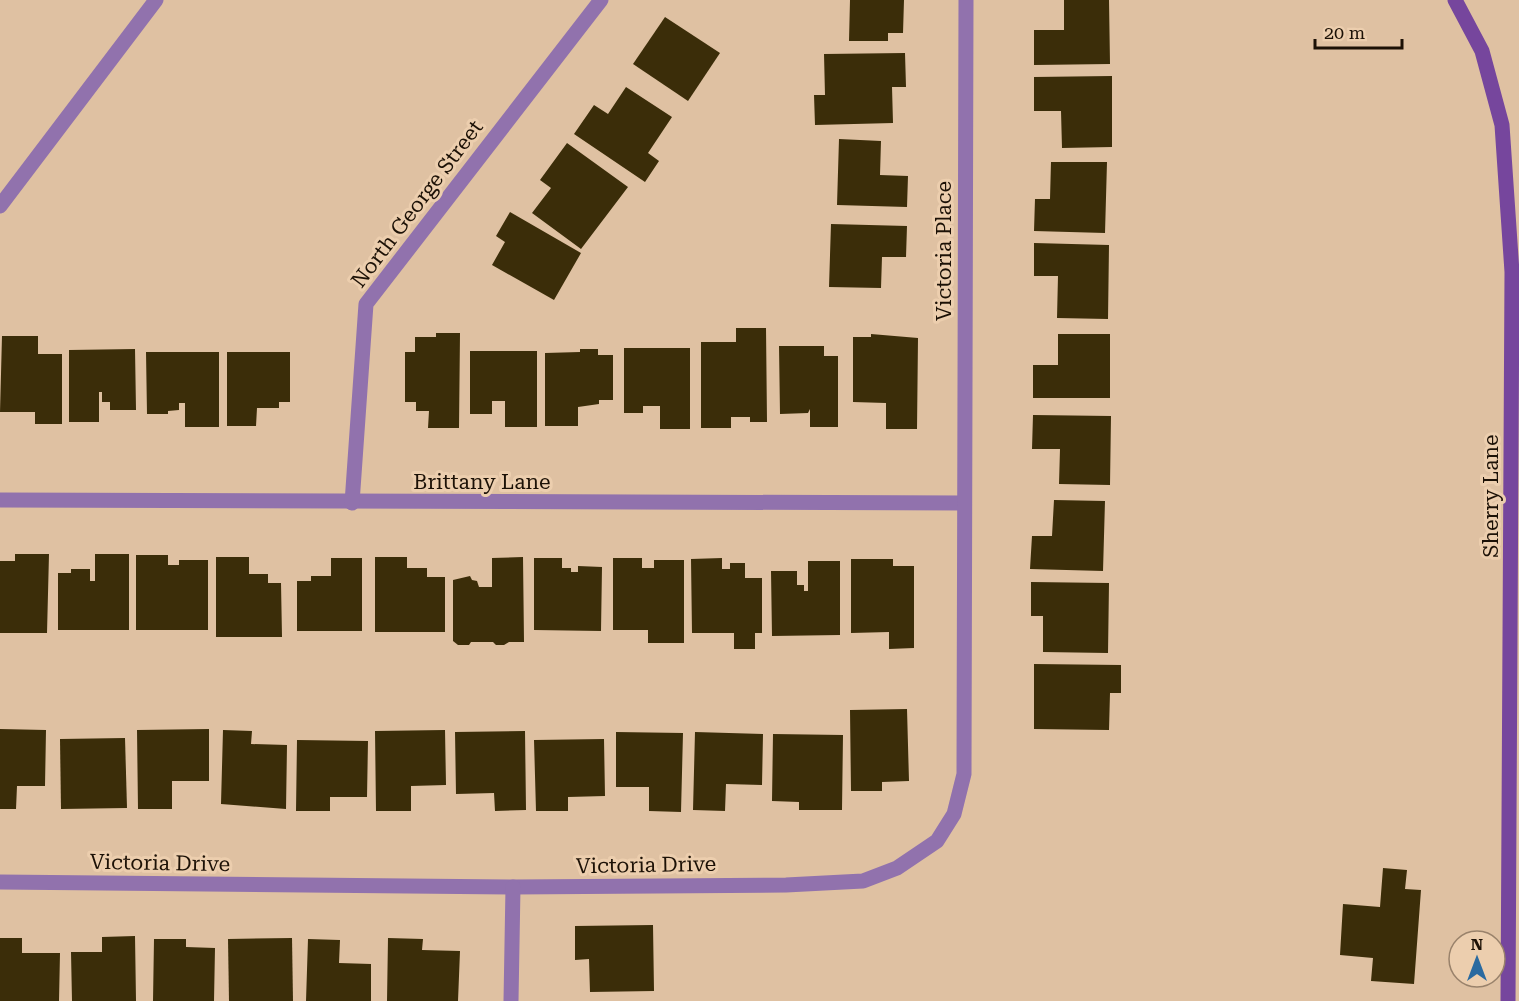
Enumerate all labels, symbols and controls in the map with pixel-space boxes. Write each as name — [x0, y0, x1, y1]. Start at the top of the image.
scale bar — [1315, 12, 1402, 50]
text: 20 m — [1324, 22, 1365, 43]
street label: North George Street — [346, 115, 488, 292]
street label: Victoria Place — [932, 181, 956, 321]
street label: Sherry Lane — [1479, 434, 1503, 558]
street label: Brittany Lane — [413, 470, 551, 494]
street label: Victoria Drive — [90, 850, 230, 876]
street label: Victoria Drive — [576, 852, 716, 878]
north arrow — [1447, 929, 1507, 989]
text: N — [1471, 935, 1483, 954]

